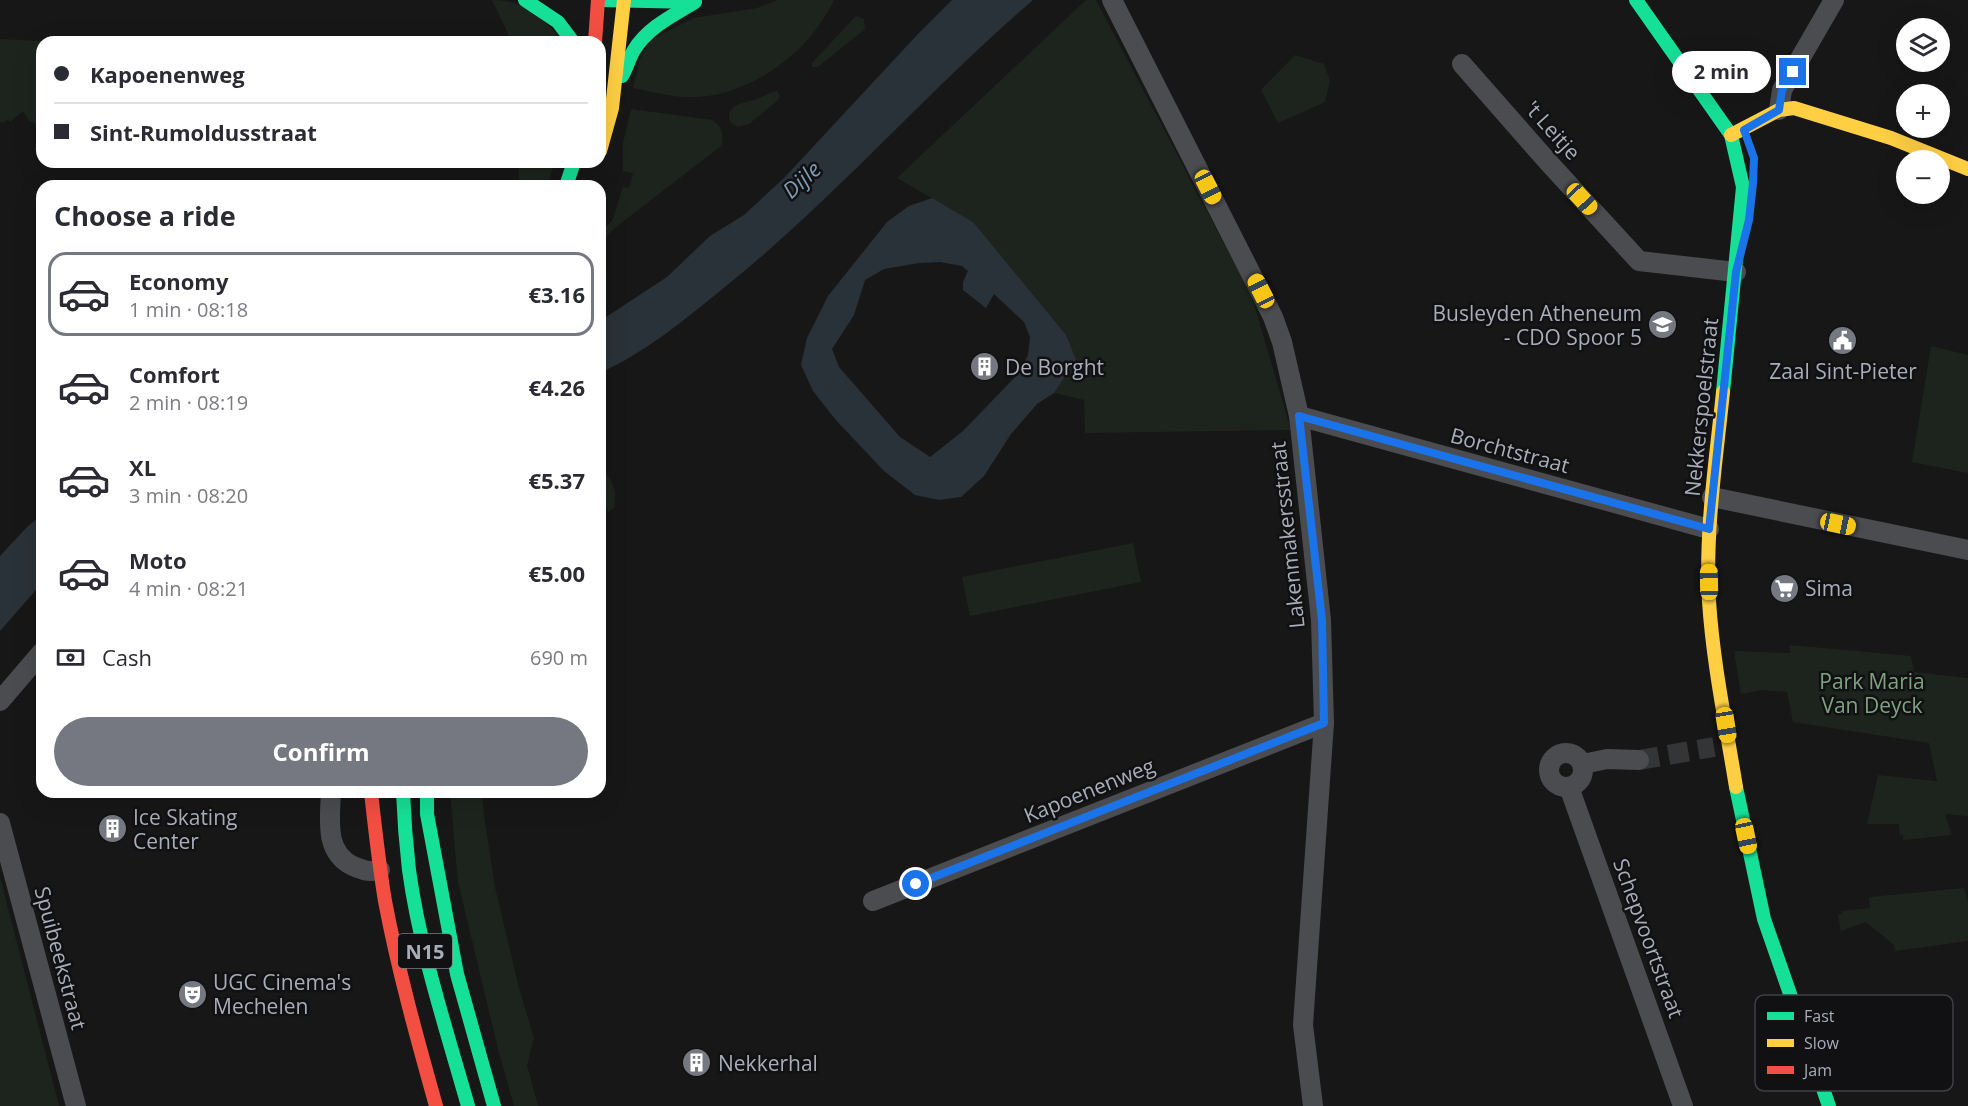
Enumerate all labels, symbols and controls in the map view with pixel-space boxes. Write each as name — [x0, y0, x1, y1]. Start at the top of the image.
map controls — [1896, 18, 1950, 204]
button: layers — [1896, 18, 1950, 72]
callout: 2 min — [1673, 51, 1772, 93]
text: 2 min — [1694, 58, 1749, 85]
route end — [1779, 58, 1806, 85]
text: Kapoenenweg — [90, 59, 245, 89]
button: + — [1896, 84, 1950, 138]
street label: 't Leitje — [1519, 95, 1587, 165]
text: Sint-Rumoldusstraat — [90, 117, 317, 147]
button: − — [1896, 150, 1950, 204]
water label: Dijle — [775, 154, 827, 204]
car — [1192, 167, 1224, 207]
car — [1563, 180, 1601, 218]
text: Choose a ride — [54, 197, 236, 234]
text: Economy — [129, 266, 228, 296]
icon: car — [57, 267, 111, 321]
car — [1245, 271, 1277, 311]
text: €3.16 — [528, 279, 585, 309]
text: 1 min · 08:18 — [129, 296, 248, 323]
place label: Busleyden Atheneum - CDO Spoor 5 — [1433, 299, 1642, 351]
school or university icon: Busleyden Atheneum - CDO Spoor 5 — [1647, 309, 1679, 341]
street label: Nekkerspoelstraat — [1678, 316, 1724, 498]
public building icon: Zaal Sint-Pieter — [1827, 324, 1859, 356]
building icon: De Borght — [968, 351, 1000, 383]
place label: De Borght — [1005, 353, 1104, 381]
place label: Zaal Sint-Pieter — [1769, 357, 1917, 385]
text: Comfort — [129, 359, 220, 389]
icon: car — [57, 360, 111, 414]
text: €4.26 — [528, 372, 585, 402]
text: 2 min · 08:19 — [129, 389, 248, 416]
street label: Borchtstraat — [1447, 421, 1573, 479]
street label: Lakenmakersstraat — [1263, 440, 1311, 630]
text: XL — [129, 452, 156, 482]
icon: car — [57, 453, 111, 507]
text: €5.37 — [528, 465, 585, 495]
text: 3 min · 08:20 — [129, 482, 248, 509]
car — [1819, 511, 1857, 537]
text: Moto — [129, 545, 187, 575]
icon: car — [57, 546, 111, 600]
text: €5.00 — [528, 558, 585, 588]
car — [1700, 564, 1718, 600]
supermarket icon: Sima — [1768, 572, 1800, 604]
place label: Sima — [1805, 574, 1853, 602]
text: 4 min · 08:21 — [129, 575, 248, 602]
icon: cash — [54, 641, 87, 674]
text: Cash — [102, 642, 152, 672]
text: 690 m — [530, 644, 588, 671]
park label: Park Maria Van Deyck — [1819, 667, 1925, 719]
car — [1714, 706, 1738, 744]
button: Confirm — [54, 717, 588, 786]
street label: Kapoenenweg — [1019, 751, 1159, 829]
place label: Ice Skating Center — [133, 803, 237, 855]
building icon: Ice Skating Center — [96, 813, 128, 845]
car — [1733, 817, 1759, 855]
street label: Schepvoortstraat — [1607, 854, 1691, 1022]
route start — [902, 870, 929, 897]
street label: Spuibeekstraat — [28, 883, 94, 1033]
road number: N15 — [398, 934, 452, 968]
place label: UGC Cinema's Mechelen — [213, 968, 351, 1020]
theatre icon: UGC Cinema's Mechelen — [176, 978, 208, 1010]
legend — [1755, 995, 1953, 1091]
text: Fast — [1804, 1005, 1835, 1027]
text: Slow — [1804, 1032, 1839, 1054]
building icon: Nekkerhal — [681, 1047, 713, 1079]
place label: Nekkerhal — [718, 1049, 818, 1077]
text: Jam — [1802, 1059, 1832, 1081]

